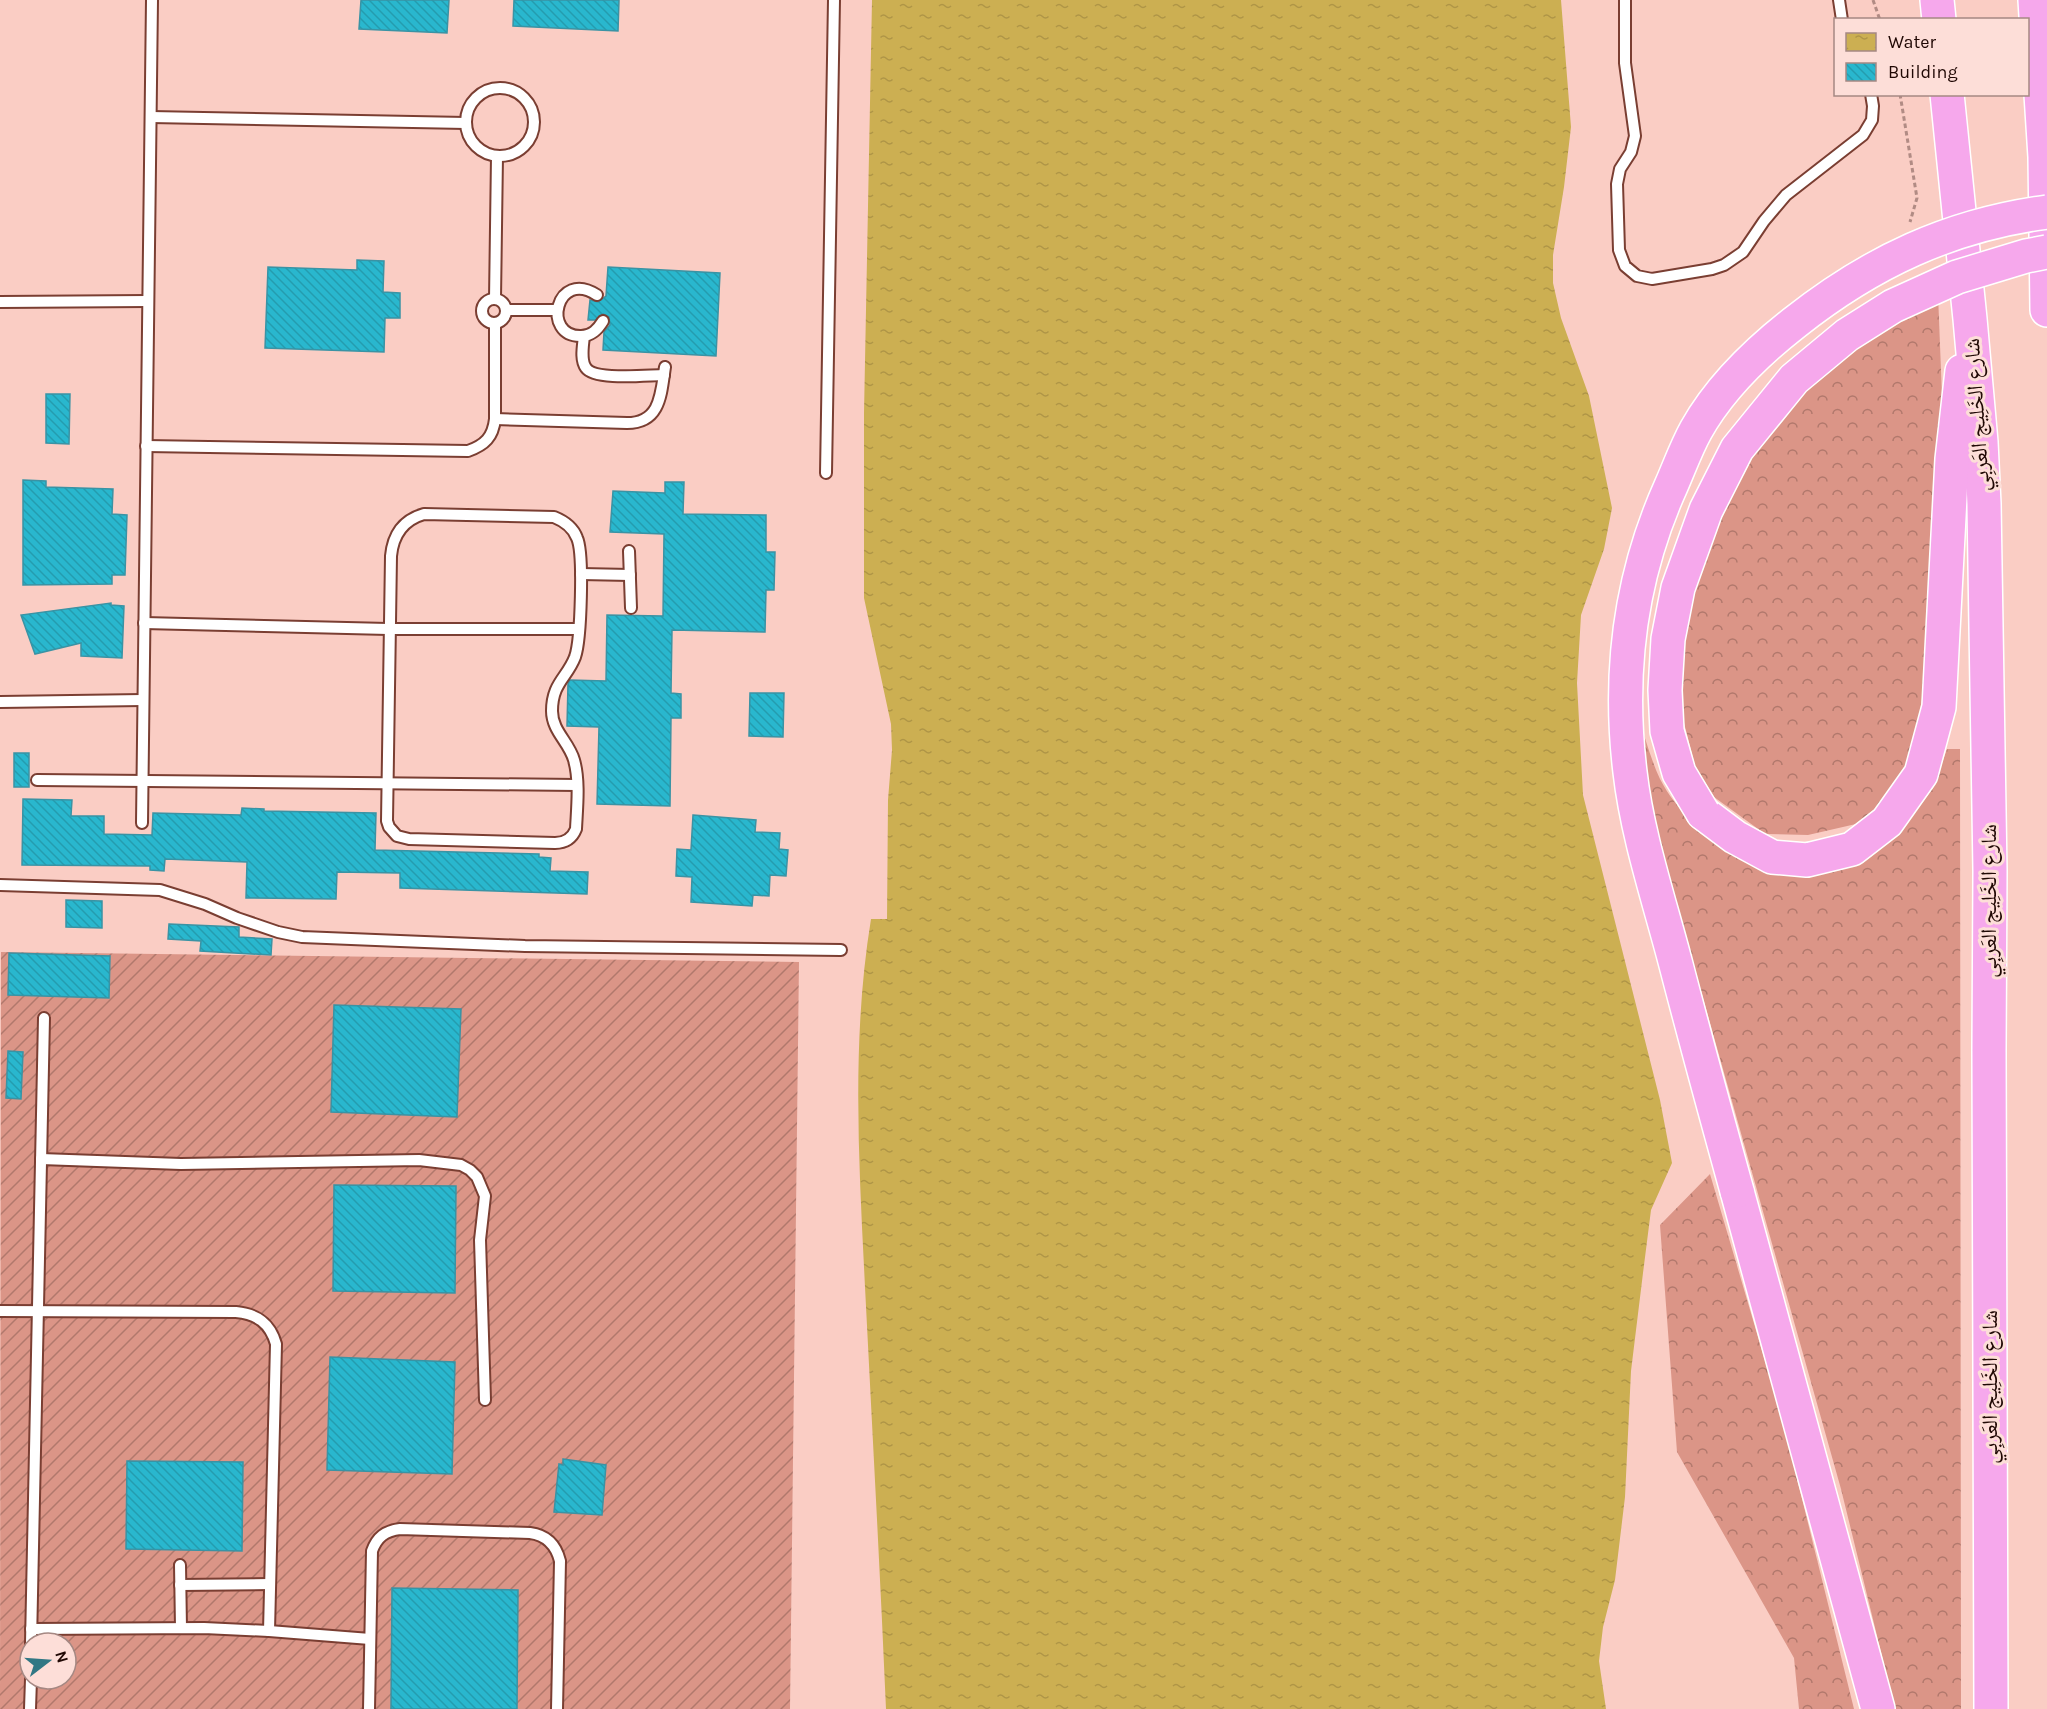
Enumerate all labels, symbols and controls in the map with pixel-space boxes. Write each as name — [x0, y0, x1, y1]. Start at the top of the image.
legend — [1834, 18, 2029, 96]
text: Water — [1888, 31, 1936, 53]
text: Building — [1888, 61, 1958, 83]
street label: شارع الخَلِيج العَربِي — [1959, 337, 1999, 493]
street label: شارع الخَلِيج العَربِي — [1976, 824, 2006, 978]
street label: شارع الخَلِيج العَربِي — [1977, 1310, 2007, 1464]
north arrow — [18, 1631, 78, 1691]
text: N — [51, 1648, 73, 1665]

